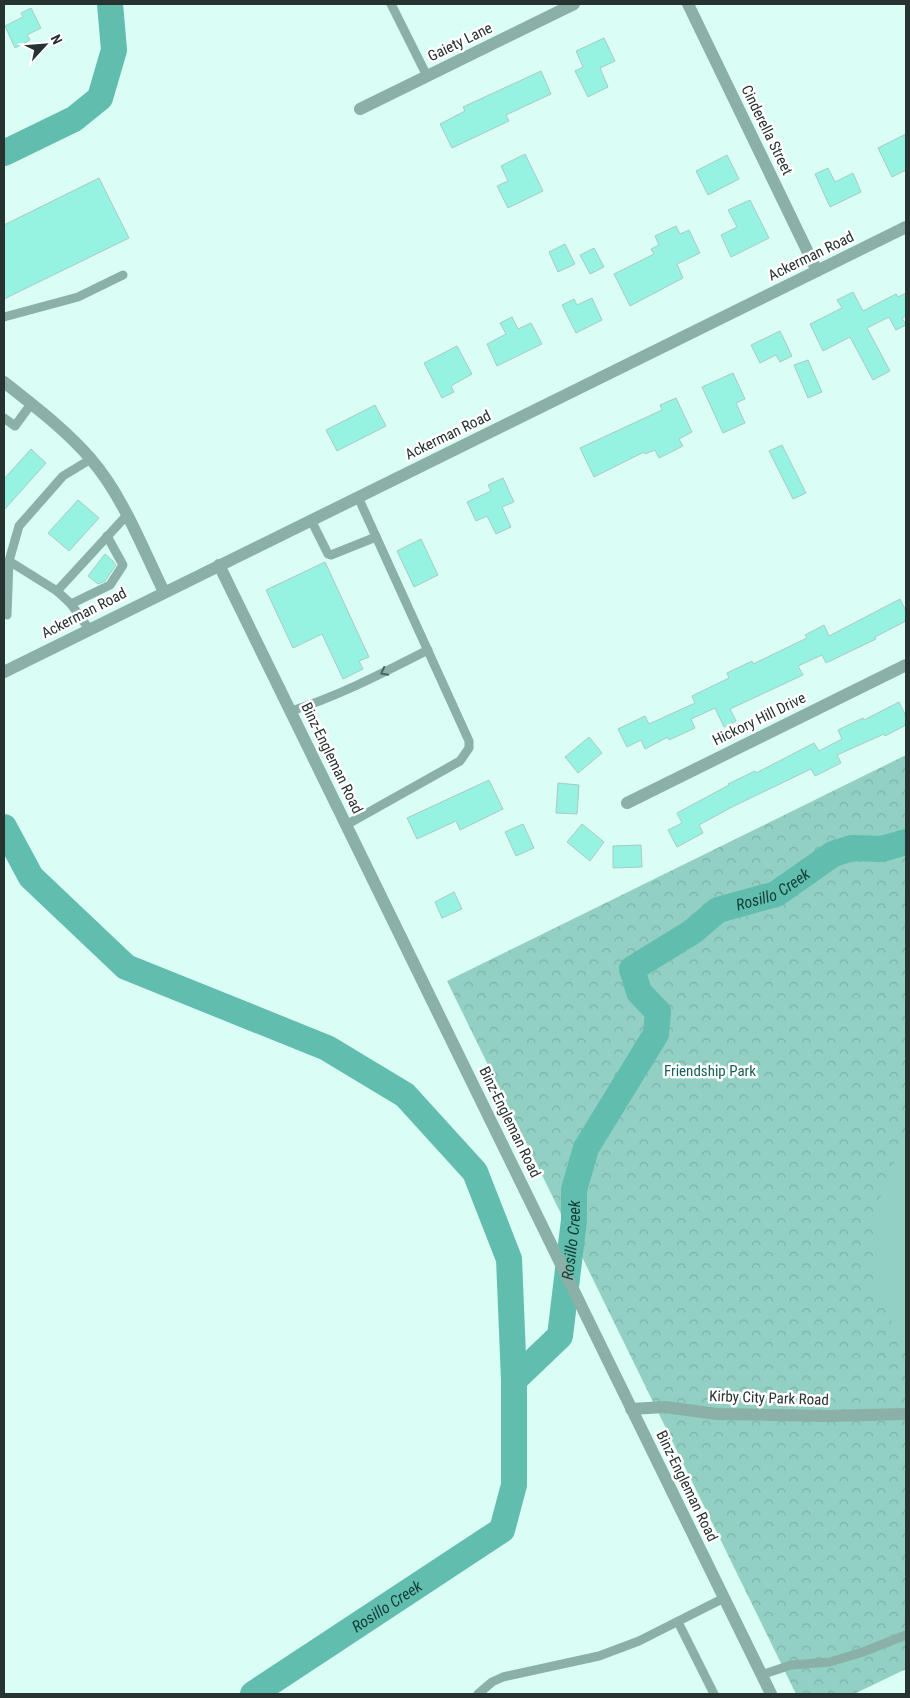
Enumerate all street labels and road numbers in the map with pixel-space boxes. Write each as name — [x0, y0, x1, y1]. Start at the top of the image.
street label: Gaiety Lane — [425, 19, 495, 65]
street label: Cinderella Street — [737, 82, 797, 178]
street label: Ackerman Road — [765, 228, 857, 284]
street label: Ackerman Road — [402, 407, 494, 463]
street label: Ackerman Road — [38, 584, 130, 642]
street label: Hickory Hill Drive — [710, 689, 808, 749]
street label: Binz-Engleman Road — [297, 700, 367, 816]
street label: Binz-Engleman Road — [475, 1064, 545, 1180]
street label: Kirby City Park Road — [709, 1387, 829, 1409]
street label: Binz-Engleman Road — [652, 1428, 722, 1544]

